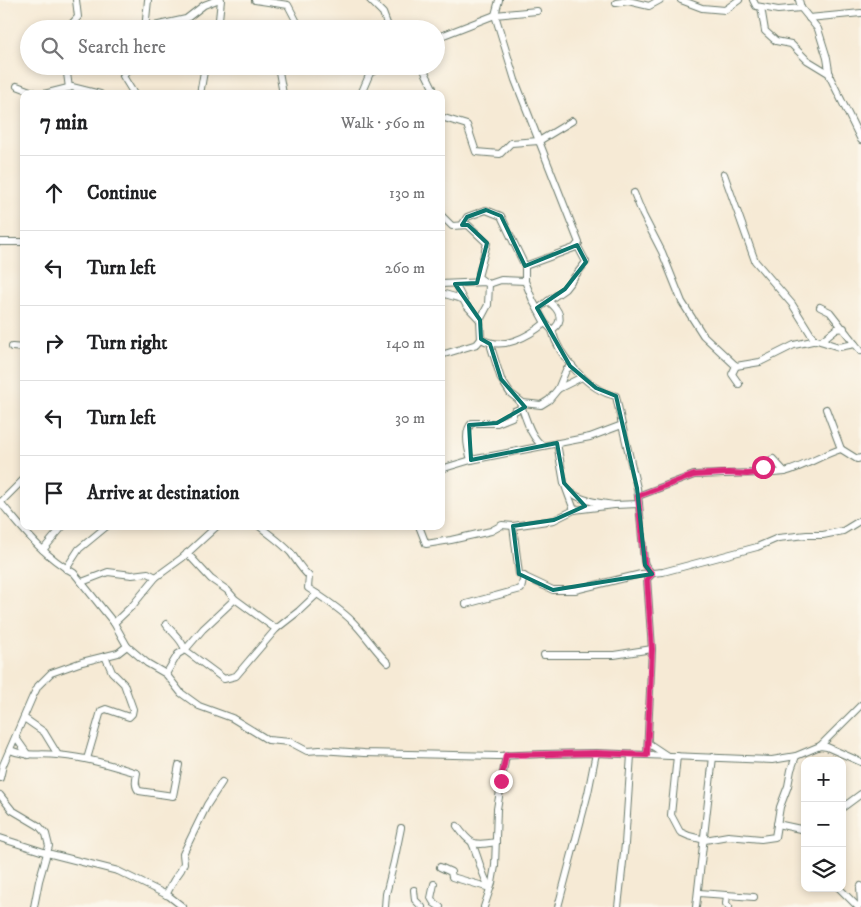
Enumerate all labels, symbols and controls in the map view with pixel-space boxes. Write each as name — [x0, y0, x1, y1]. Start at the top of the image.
search box — [20, 20, 445, 75]
icon: search — [38, 34, 66, 62]
text: Search here — [78, 36, 166, 59]
text: 7 min — [40, 110, 88, 136]
text: Walk · 560 m — [341, 113, 425, 133]
icon: ahead — [40, 179, 68, 207]
text: Continue — [87, 182, 157, 205]
text: 130 m — [389, 183, 425, 203]
icon: left — [40, 254, 68, 282]
text: Turn left — [87, 257, 156, 280]
text: 260 m — [385, 258, 425, 278]
icon: right — [40, 329, 68, 357]
text: Turn right — [87, 332, 167, 355]
text: 140 m — [386, 333, 425, 353]
icon: left — [40, 404, 68, 432]
text: Turn left — [87, 407, 156, 430]
text: 30 m — [395, 408, 425, 428]
route start — [752, 456, 775, 479]
icon: arrive — [40, 479, 68, 507]
text: Arrive at destination — [87, 482, 239, 505]
map controls — [801, 757, 846, 892]
button: + — [801, 757, 846, 802]
route end — [490, 770, 513, 793]
button: − — [801, 802, 846, 847]
button: layers — [801, 847, 846, 892]

